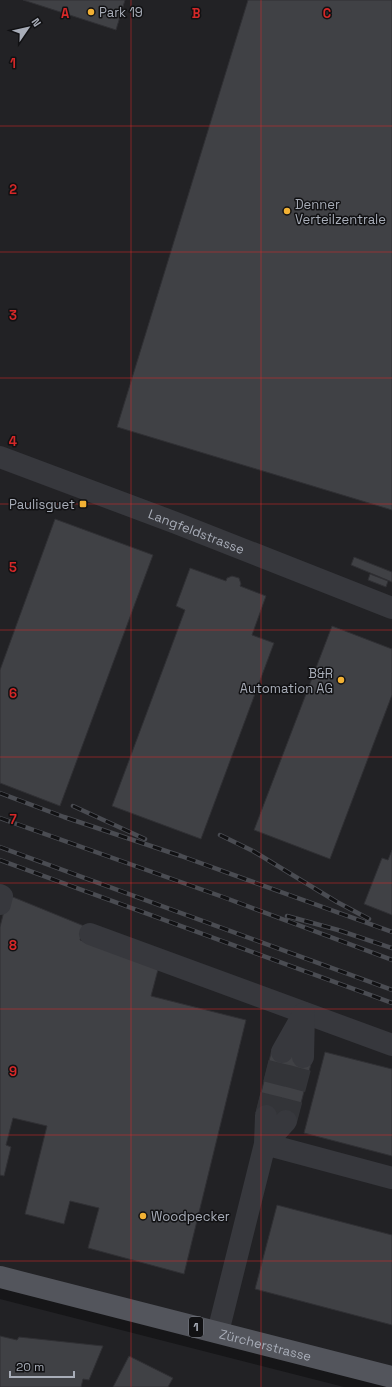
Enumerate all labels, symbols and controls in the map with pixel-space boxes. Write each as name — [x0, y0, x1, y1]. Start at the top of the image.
place label: Park 19 — [99, 4, 143, 21]
text: A — [61, 5, 70, 22]
text: B — [192, 5, 201, 22]
text: C — [323, 5, 331, 22]
marker: Park 19 — [86, 7, 96, 17]
north arrow — [8, 8, 48, 48]
text: N — [28, 15, 44, 29]
text: 1 — [10, 55, 16, 72]
text: 2 — [9, 181, 17, 198]
place label: Denner Verteilzentrale — [295, 196, 386, 228]
marker: Denner Verteilzentrale — [282, 206, 292, 216]
text: 3 — [9, 307, 17, 324]
text: 4 — [9, 433, 17, 450]
place label: Paulisguet — [9, 496, 75, 513]
marker: Paulisguet — [78, 499, 88, 509]
street label: Langfeldstrasse — [146, 505, 247, 558]
text: 5 — [9, 559, 17, 576]
place label: B&R Automation AG — [240, 665, 333, 697]
marker: B&R Automation AG — [336, 675, 346, 685]
text: 6 — [9, 685, 17, 702]
text: 7 — [9, 811, 17, 828]
text: 8 — [9, 937, 17, 954]
text: 9 — [9, 1063, 17, 1080]
place label: Woodpecker — [151, 1208, 230, 1225]
marker: Woodpecker — [138, 1211, 148, 1221]
road number: 1 — [189, 1317, 203, 1337]
street label: Zürcherstrasse — [218, 1325, 313, 1365]
scale bar — [10, 1353, 74, 1379]
text: 20 m — [16, 1359, 44, 1375]

